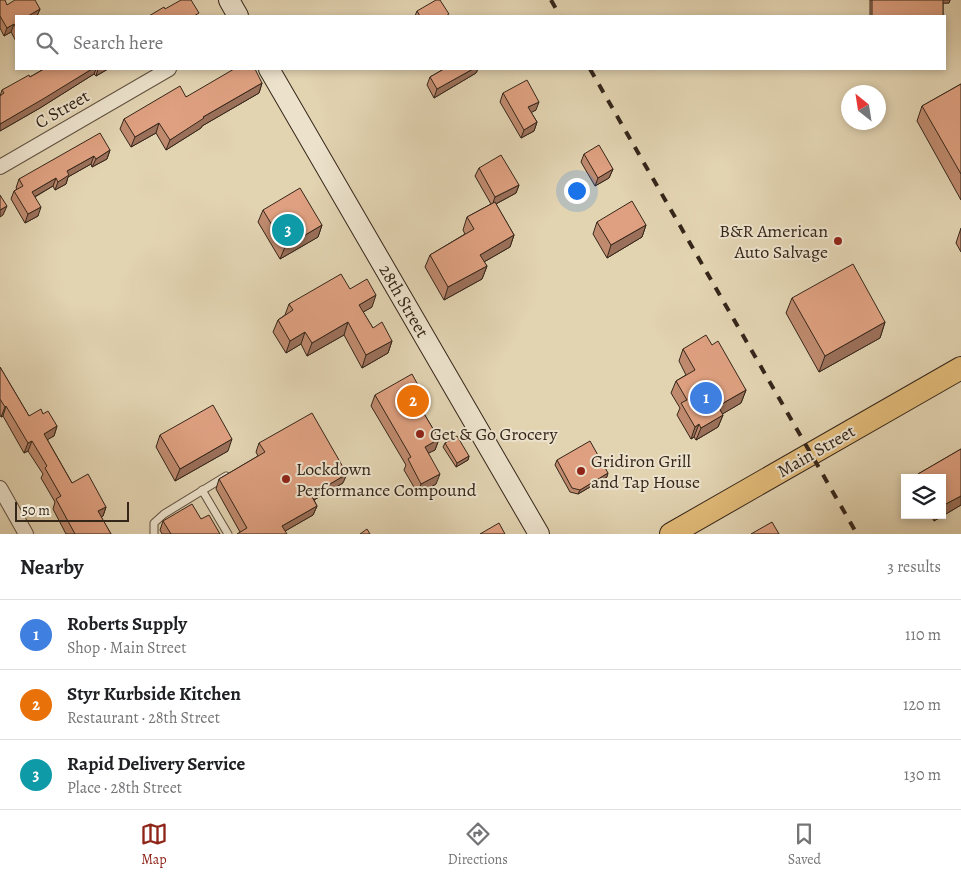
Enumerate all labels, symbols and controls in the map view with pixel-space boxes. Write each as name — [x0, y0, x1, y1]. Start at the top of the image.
search box — [15, 15, 946, 70]
icon: search — [33, 29, 61, 57]
text: Search here — [73, 30, 163, 56]
street label: C Street — [30, 84, 94, 134]
north arrow — [841, 85, 886, 130]
your location — [564, 178, 590, 204]
pin: 3 — [272, 211, 304, 249]
place label: B&R American Auto Salvage — [719, 219, 828, 264]
marker: B&R American Auto Salvage — [832, 235, 844, 247]
street label: 28th Street — [373, 260, 435, 342]
pin: 1 — [690, 379, 722, 417]
pin: 2 — [397, 382, 429, 420]
street label: Main Street — [773, 419, 859, 483]
place label: Get & Go Grocery — [430, 422, 558, 446]
marker: Get & Go Grocery — [414, 428, 426, 440]
place label: Gridiron Grill and Tap House — [591, 449, 700, 494]
place label: Lockdown Performance Compound — [296, 457, 477, 502]
marker: Gridiron Grill and Tap House — [575, 465, 587, 477]
marker: Lockdown Performance Compound — [280, 473, 292, 485]
map controls — [901, 474, 946, 519]
button: layers — [901, 474, 946, 519]
scale bar — [15, 499, 129, 522]
text: 50 m — [22, 501, 50, 520]
text: Nearby — [20, 553, 83, 581]
text: 3 results — [887, 556, 941, 578]
text: Roberts Supply — [67, 611, 187, 637]
text: 1 — [33, 624, 39, 646]
text: 110 m — [905, 624, 941, 646]
text: Shop · Main Street — [67, 637, 186, 659]
text: Styr Kurbside Kitchen — [67, 681, 241, 707]
text: 2 — [32, 694, 40, 716]
text: 120 m — [903, 694, 941, 716]
text: Restaurant · 28th Street — [67, 707, 220, 729]
text: Rapid Delivery Service — [67, 751, 245, 777]
text: 3 — [33, 764, 39, 786]
text: 130 m — [904, 764, 941, 786]
text: Place · 28th Street — [67, 777, 182, 799]
tab: Map — [140, 820, 168, 869]
tab: Directions — [448, 820, 508, 869]
tab: Saved — [788, 820, 821, 869]

